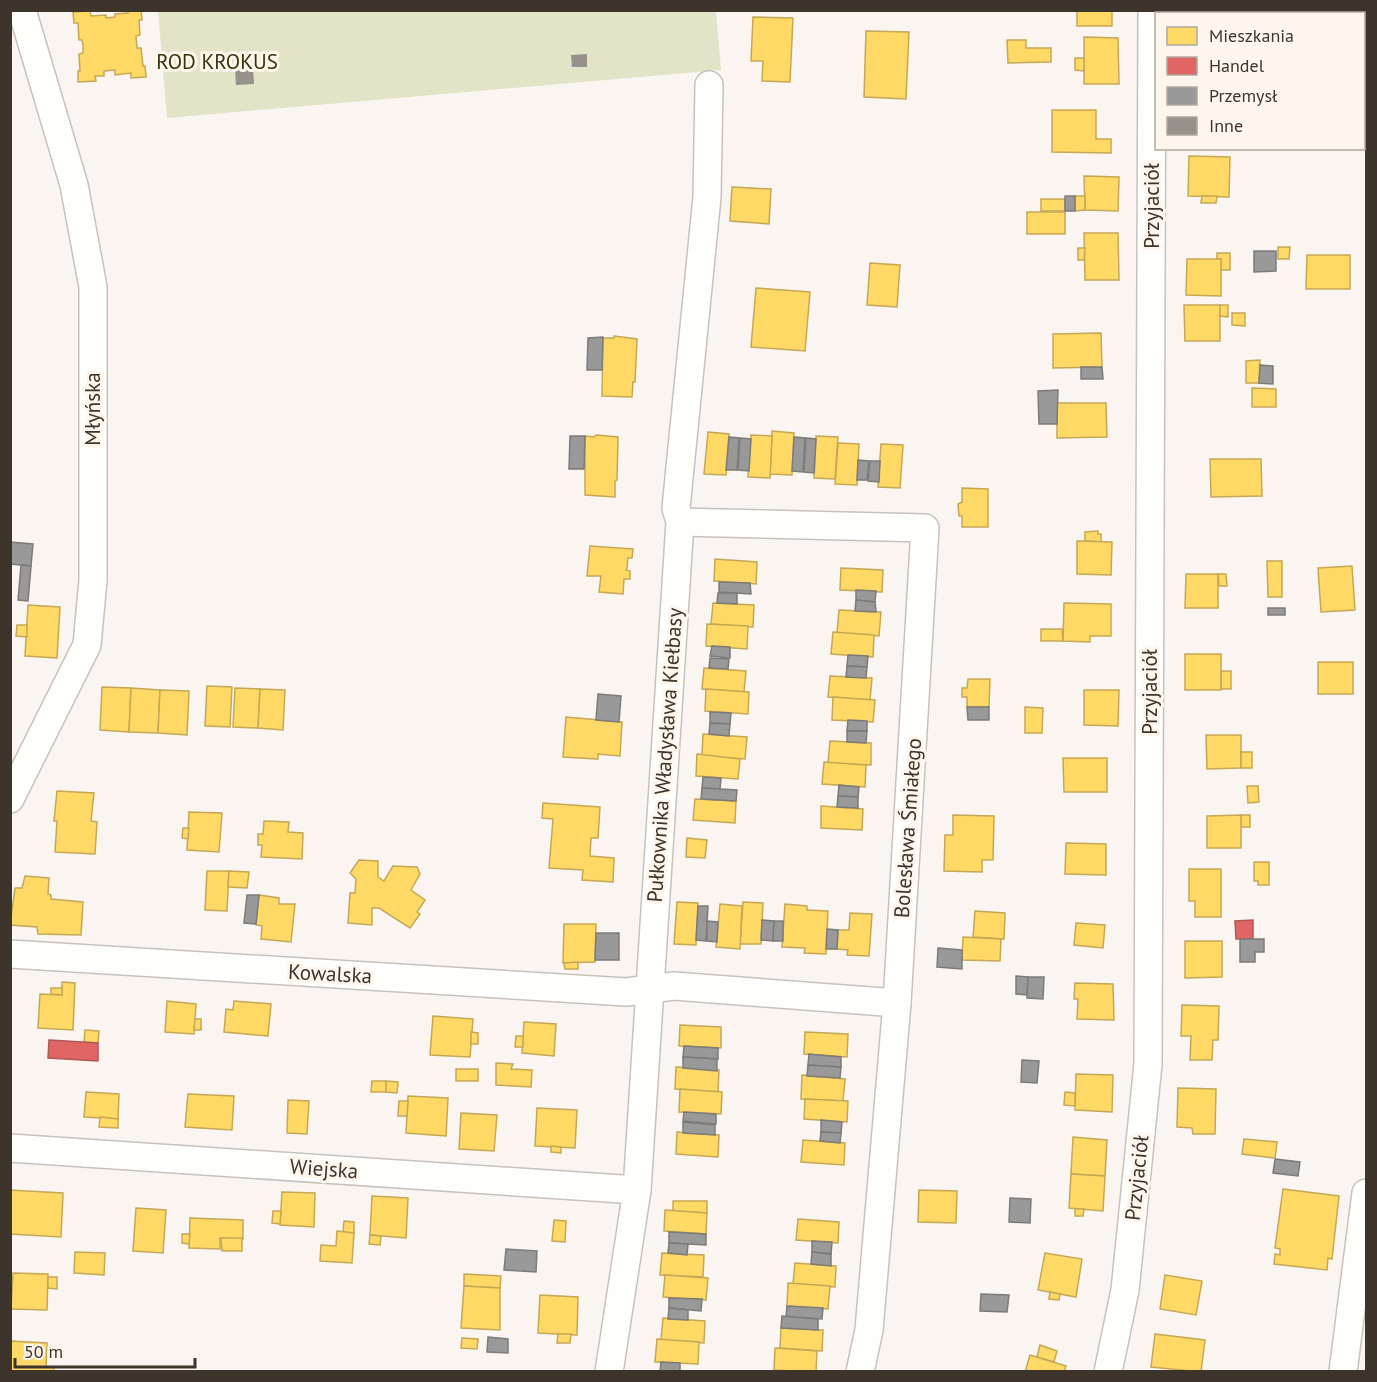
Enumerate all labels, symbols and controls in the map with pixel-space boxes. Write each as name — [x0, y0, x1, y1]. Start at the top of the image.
legend — [1155, 12, 1365, 150]
text: Mieszkania — [1209, 24, 1294, 47]
park label: ROD KROKUS — [156, 48, 278, 75]
text: Handel — [1209, 54, 1265, 77]
text: Przemysł — [1209, 84, 1278, 107]
text: Inne — [1209, 114, 1243, 137]
street label: Przyjaciół — [1138, 163, 1165, 249]
street label: Młyńska — [79, 372, 106, 446]
street label: Pułkownika Władysława Kiełbasy — [641, 607, 688, 903]
street label: Przyjaciół — [1136, 649, 1163, 735]
street label: Bolesława Śmiałego — [888, 737, 927, 919]
street label: Kowalska — [287, 958, 373, 989]
street label: Przyjaciół — [1119, 1134, 1154, 1222]
street label: Wiejska — [289, 1153, 359, 1184]
scale bar — [15, 1331, 195, 1369]
text: 50 m — [24, 1340, 63, 1363]

